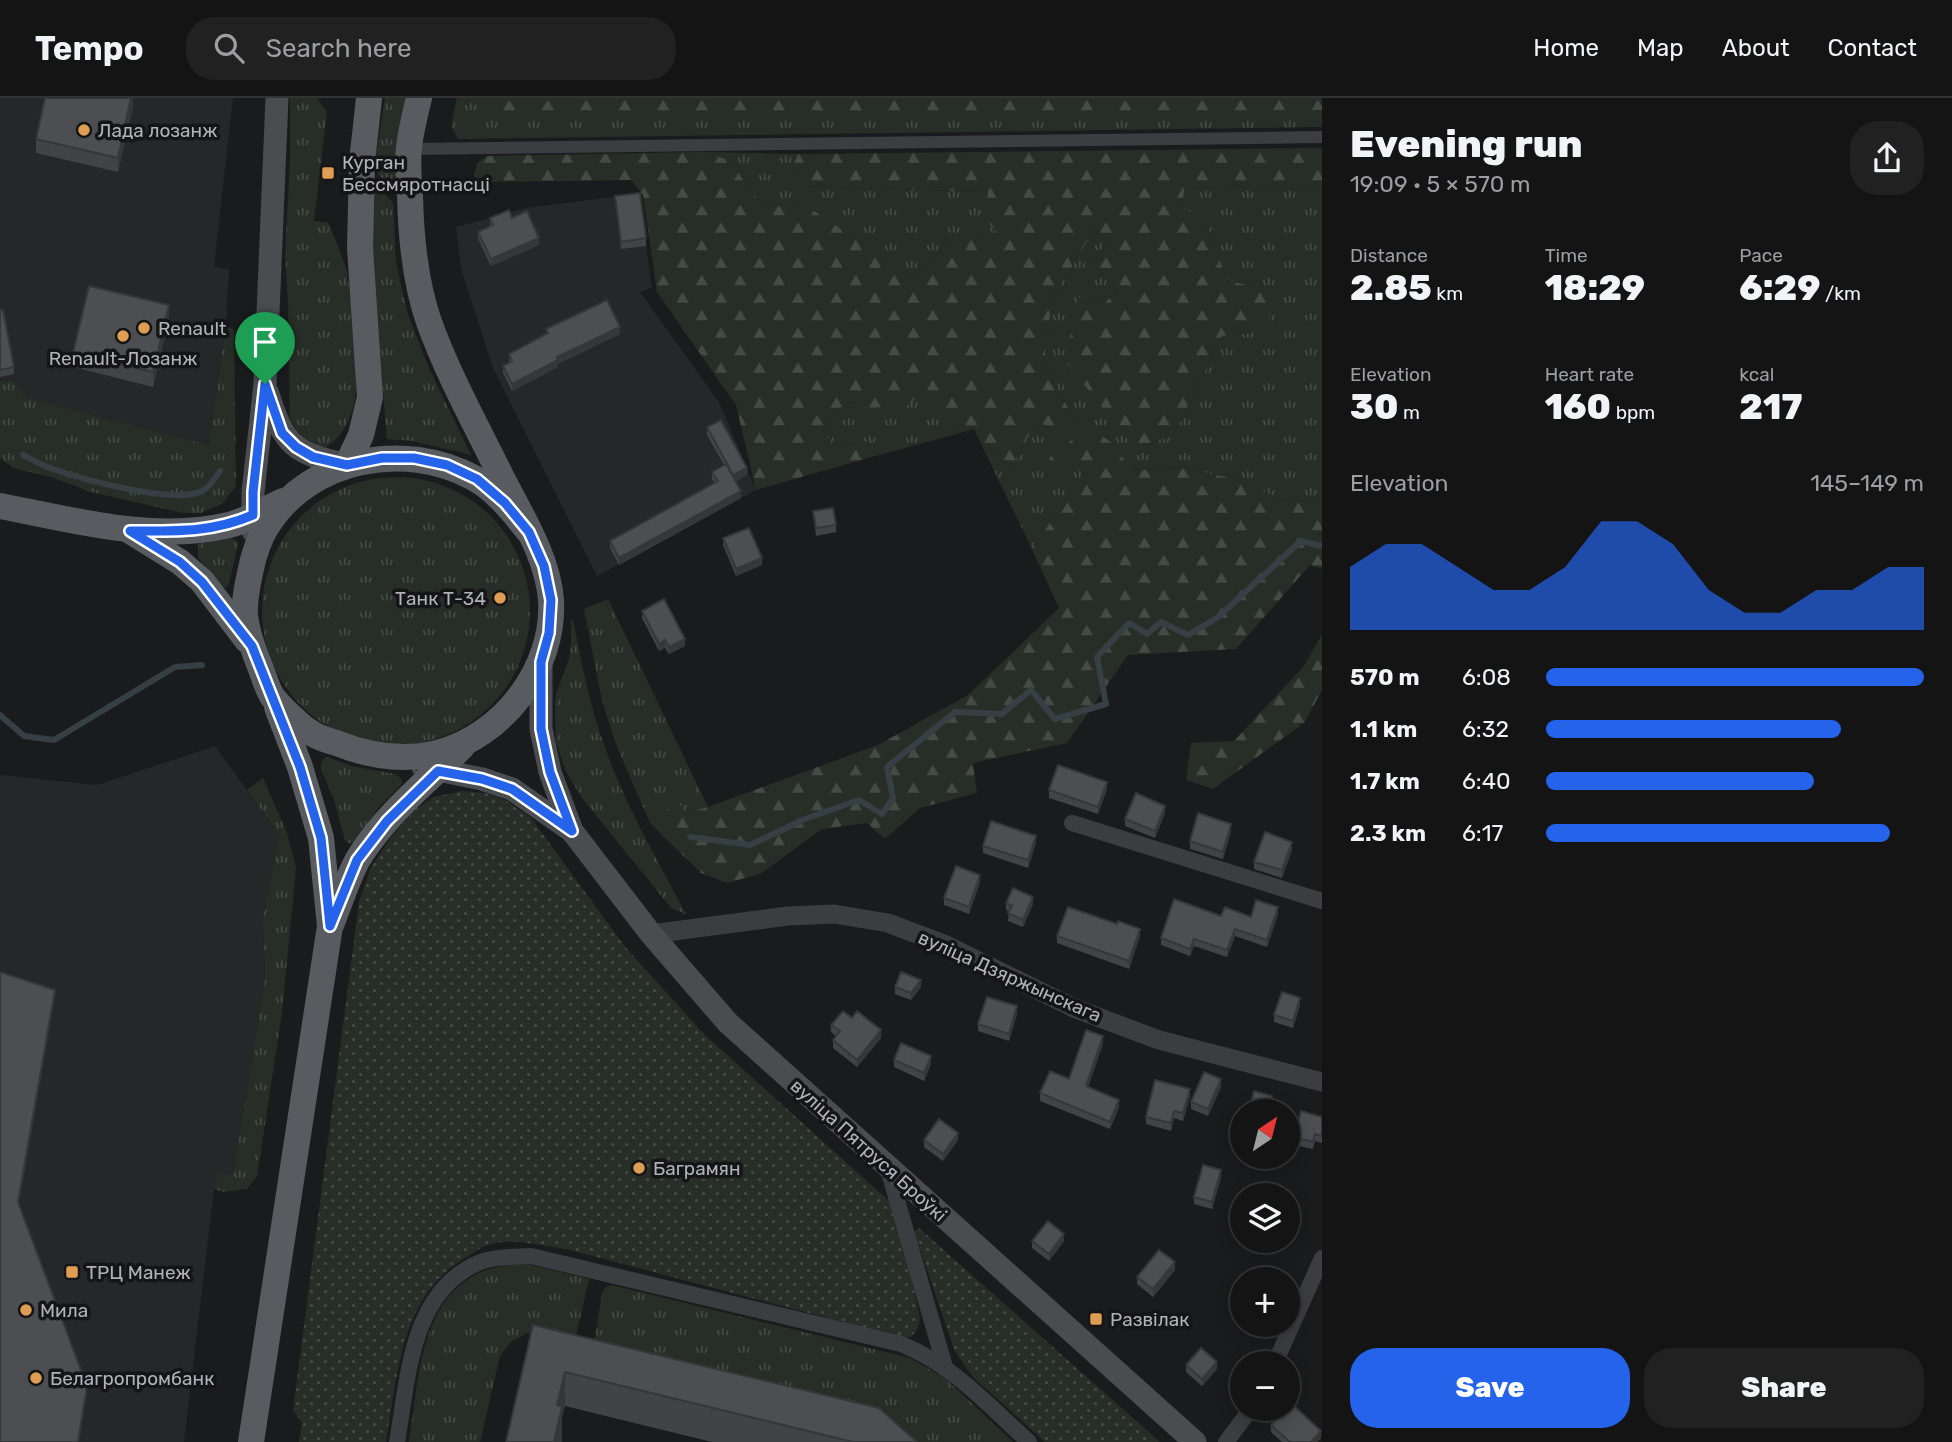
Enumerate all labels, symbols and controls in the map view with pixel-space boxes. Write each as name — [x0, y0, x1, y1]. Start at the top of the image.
search box — [186, 17, 676, 80]
text: Tempo — [35, 29, 144, 68]
icon: search — [210, 29, 248, 67]
text: Search here — [266, 33, 412, 64]
text: Home — [1533, 34, 1599, 62]
text: Map — [1637, 34, 1684, 62]
text: About — [1722, 34, 1790, 62]
text: Contact — [1828, 34, 1917, 62]
place label: Лада лозанж — [98, 119, 217, 142]
text: Evening run — [1350, 121, 1583, 167]
button: share — [1850, 121, 1924, 195]
marker: Лада лозанж — [76, 122, 92, 138]
place label: Курган Бессмяротнасці — [342, 151, 490, 196]
marker: Курган Бессмяротнасці — [320, 165, 336, 181]
text: 19:09 · 5 × 570 m — [1350, 170, 1530, 198]
text: Distance — [1350, 244, 1428, 267]
text: Time — [1545, 244, 1588, 267]
text: Pace — [1739, 244, 1783, 267]
text: 2.85 — [1350, 267, 1432, 309]
text: 18:29 — [1545, 267, 1645, 309]
text: 6:29 — [1739, 267, 1820, 309]
text: km — [1432, 282, 1463, 305]
text: /km — [1820, 282, 1861, 305]
pin — [235, 312, 295, 384]
place label: Renault — [158, 317, 227, 340]
marker: Renault — [136, 320, 152, 336]
icon: arrive — [246, 323, 284, 361]
marker: Renault-Лозанж — [115, 328, 131, 344]
place label: Renault-Лозанж — [49, 347, 197, 370]
text: Elevation — [1350, 363, 1431, 386]
text: Heart rate — [1545, 363, 1634, 386]
text: kcal — [1739, 363, 1774, 386]
text: 30 — [1350, 386, 1398, 428]
text: 160 — [1545, 386, 1611, 428]
text: 217 — [1739, 386, 1802, 428]
text: m — [1398, 401, 1420, 424]
text: bpm — [1611, 401, 1655, 424]
text: Elevation — [1350, 469, 1449, 497]
text: 145–149 m — [1810, 469, 1924, 497]
place label: Танк Т-34 — [395, 587, 486, 610]
marker: Танк Т-34 — [492, 590, 508, 606]
text: 570 m — [1350, 663, 1420, 691]
text: 6:08 — [1462, 663, 1511, 691]
text: 1.1 km — [1350, 715, 1417, 743]
text: 6:32 — [1462, 715, 1509, 743]
text: 1.7 km — [1350, 767, 1420, 795]
text: 6:40 — [1462, 767, 1511, 795]
text: 2.3 km — [1350, 819, 1426, 847]
text: 6:17 — [1462, 819, 1503, 847]
street label: вуліца Дзяржынскага — [915, 926, 1105, 1027]
street label: вуліца Пятруся Броўкі — [786, 1074, 952, 1227]
north arrow — [1230, 1099, 1300, 1169]
map controls — [1230, 1099, 1300, 1421]
place label: Баграмян — [653, 1157, 741, 1180]
marker: Баграмян — [631, 1160, 647, 1176]
button: layers — [1230, 1183, 1300, 1253]
place label: ТРЦ Манеж — [86, 1261, 191, 1284]
marker: ТРЦ Манеж — [64, 1264, 80, 1280]
button: + — [1230, 1267, 1300, 1337]
place label: Мила — [40, 1299, 88, 1322]
marker: Мила — [18, 1302, 34, 1318]
place label: Развілак — [1110, 1308, 1189, 1331]
marker: Развілак — [1088, 1311, 1104, 1327]
button: Save — [1350, 1348, 1630, 1428]
button: Share — [1644, 1348, 1924, 1428]
button: − — [1230, 1351, 1300, 1421]
place label: Белагропромбанк — [50, 1367, 214, 1390]
marker: Белагропромбанк — [28, 1370, 44, 1386]

